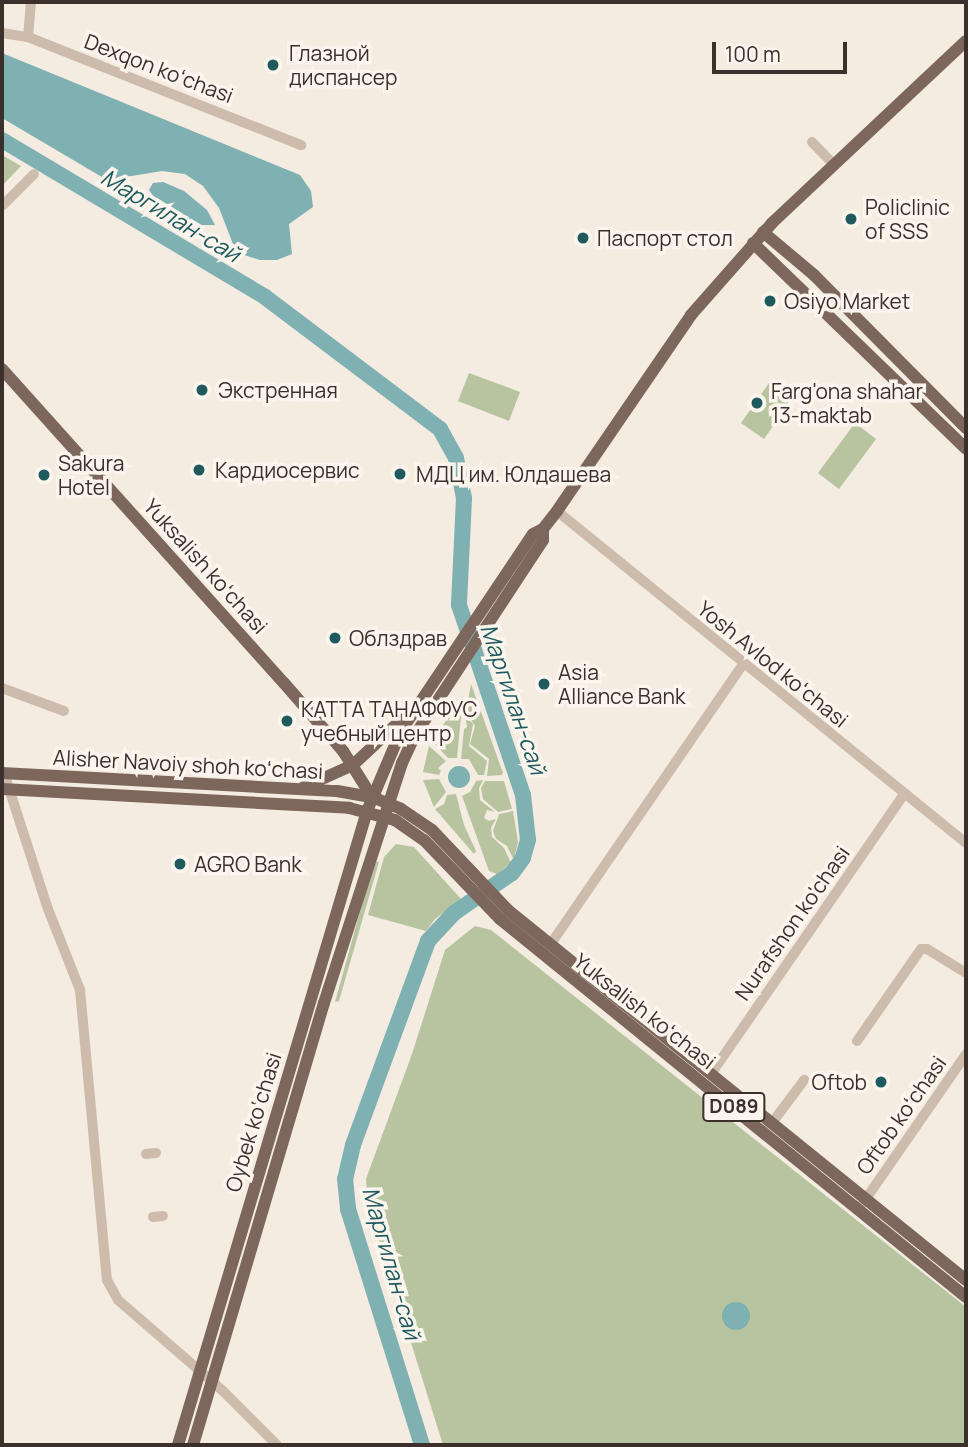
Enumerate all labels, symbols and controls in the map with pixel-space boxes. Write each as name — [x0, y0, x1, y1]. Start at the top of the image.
street label: Dexqon koʻchasi — [81, 28, 237, 108]
scale bar — [716, 28, 851, 72]
place label: Глазной диспансер — [289, 40, 397, 90]
text: 100 m — [725, 40, 781, 68]
marker: Глазной диспансер — [263, 55, 283, 75]
water label: Маргилан-сай — [96, 163, 246, 267]
place label: Policlinic of SSS — [865, 194, 950, 244]
marker: Policlinic of SSS — [843, 211, 859, 227]
place label: Паспорт стол — [597, 225, 733, 251]
marker: Паспорт стол — [575, 230, 591, 246]
place label: Osiyo Market — [784, 288, 910, 314]
marker: Osiyo Market — [762, 293, 778, 309]
place label: Экстренная — [218, 377, 338, 403]
place label: Farg'ona shahar 13-maktab — [771, 378, 923, 428]
marker: Экстренная — [192, 380, 212, 400]
marker: Farg'ona shahar 13-maktab — [749, 395, 765, 411]
place label: Sakura Hotel — [58, 450, 124, 500]
place label: Кардиосервис — [215, 457, 360, 483]
marker: Кардиосервис — [189, 460, 209, 480]
place label: МДЦ им. Юлдашева — [416, 461, 611, 487]
marker: МДЦ им. Юлдашева — [390, 464, 410, 484]
marker: Sakura Hotel — [36, 467, 52, 483]
street label: Yuksalish koʻchasi — [139, 493, 273, 639]
street label: Yosh Avlod koʻchasi — [693, 596, 853, 732]
water label: Маргилан-сай — [475, 620, 553, 778]
place label: Облздрав — [349, 625, 447, 651]
marker: Облздрав — [327, 630, 343, 646]
place label: Asia Alliance Bank — [558, 659, 685, 709]
marker: Asia Alliance Bank — [536, 676, 552, 692]
place label: КАТТА ТАНАФФУС учебный центр — [301, 696, 478, 746]
marker: КАТТА ТАНАФФУС учебный центр — [279, 713, 295, 729]
street label: Alisher Navoiy shoh koʻchasi — [52, 744, 324, 784]
street label: Nurafshon ko'chasi — [729, 841, 855, 1005]
place label: AGRO Bank — [194, 851, 302, 877]
marker: AGRO Bank — [172, 856, 188, 872]
street label: Yuksalish koʻchasi — [569, 948, 721, 1074]
street label: Oybek ko‘chasi — [220, 1049, 286, 1195]
street label: Oftob koʻchasi — [851, 1051, 951, 1179]
place label: Oftob — [812, 1069, 867, 1095]
marker: Oftob — [873, 1074, 889, 1090]
road number: D089 — [701, 1092, 767, 1122]
water label: Маргилан-сай — [357, 1184, 427, 1342]

